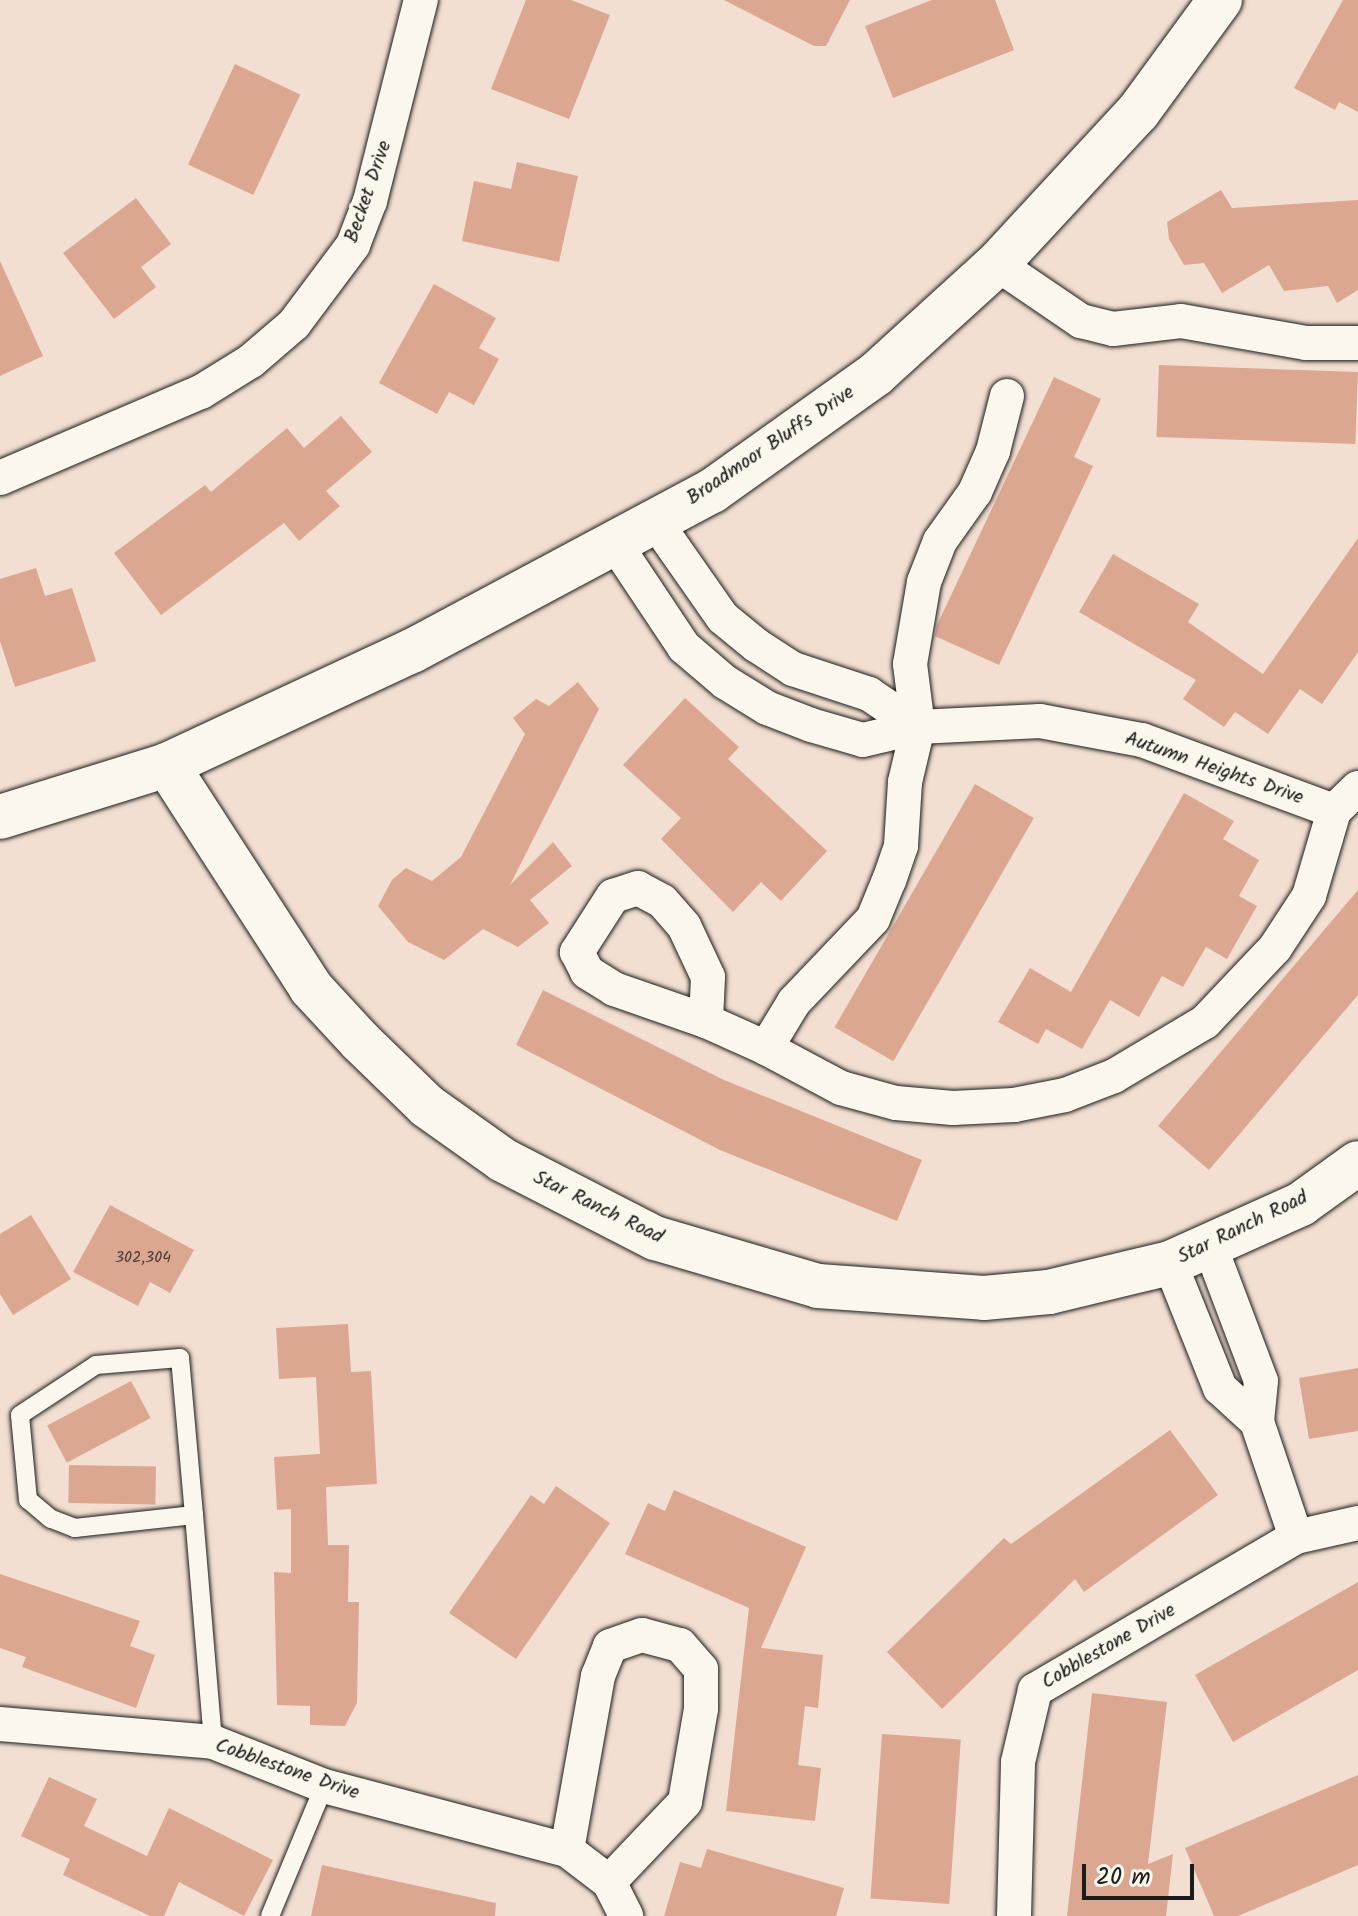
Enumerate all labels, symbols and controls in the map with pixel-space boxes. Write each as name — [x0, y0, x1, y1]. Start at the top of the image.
street label: Becket Drive — [340, 138, 398, 246]
street label: Broadmoor Bluffs Drive — [683, 381, 859, 511]
street label: Autumn Heights Drive — [1122, 727, 1306, 811]
street label: Star Ranch Road — [529, 1166, 667, 1250]
street label: Star Ranch Road — [1174, 1186, 1312, 1270]
house number: 302,304 — [115, 1248, 171, 1268]
street label: Cobblestone Drive — [1038, 1599, 1180, 1695]
street label: Cobblestone Drive — [212, 1734, 362, 1806]
scale bar — [1086, 1848, 1198, 1898]
text: 20 m — [1096, 1858, 1151, 1897]

